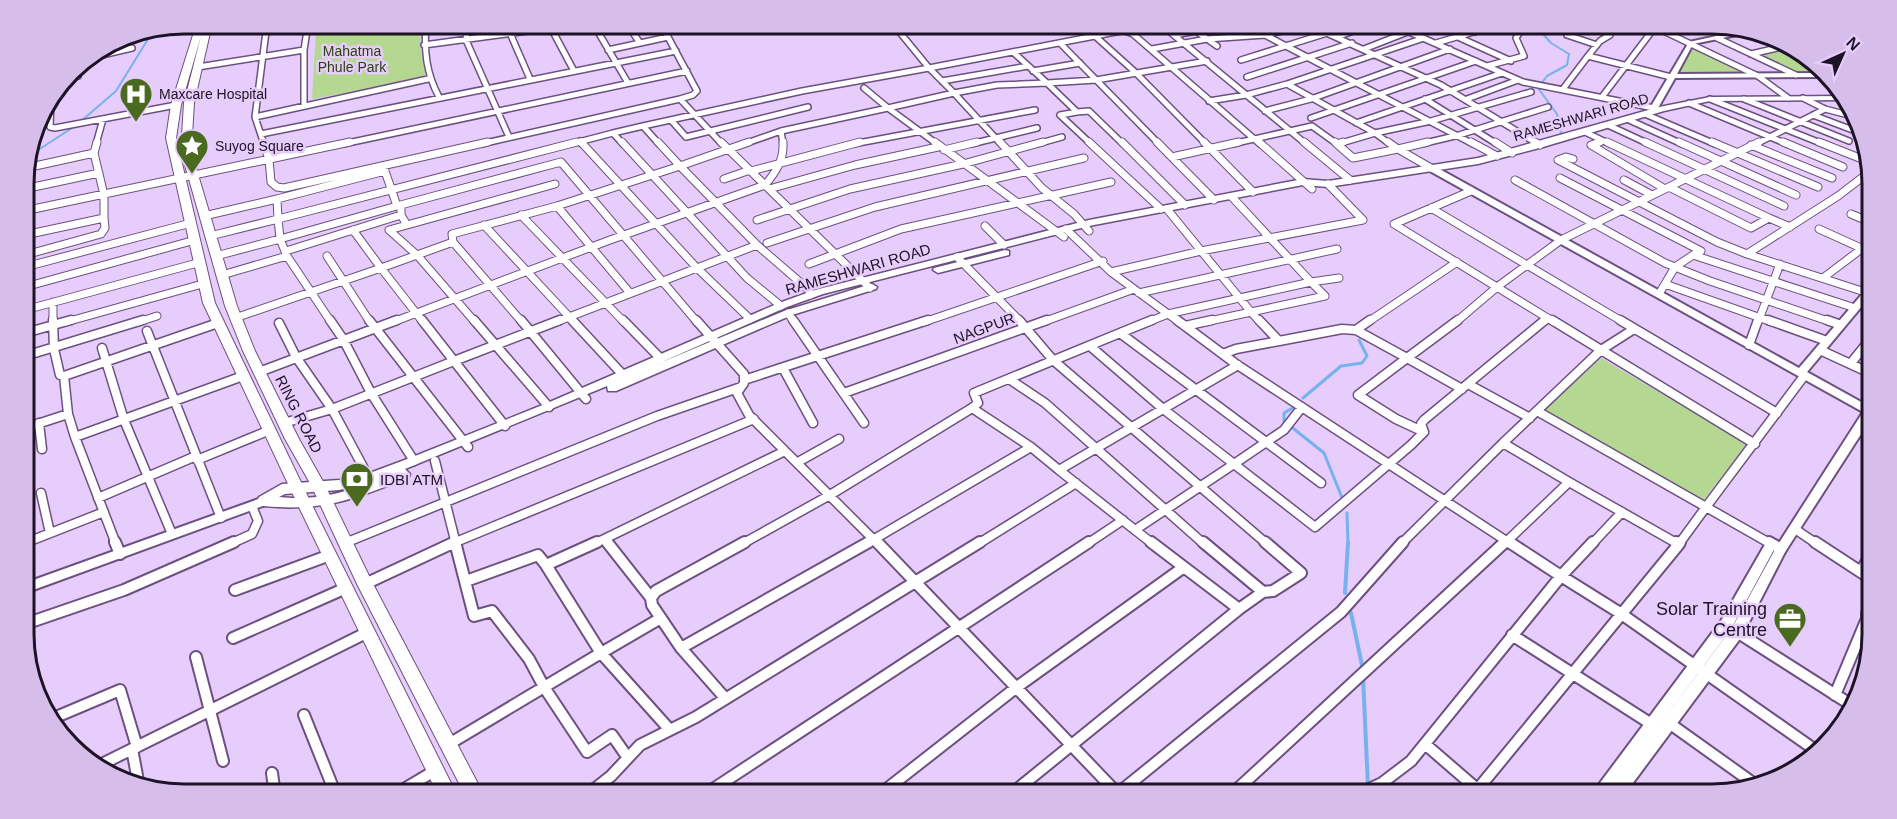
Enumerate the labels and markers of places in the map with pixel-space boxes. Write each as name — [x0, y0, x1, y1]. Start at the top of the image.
hospital icon: Maxcare Hospital — [118, 76, 154, 123]
place label: Maxcare Hospital — [159, 86, 267, 102]
place icon: Suyog Square — [174, 128, 210, 175]
place label: Suyog Square — [215, 138, 304, 154]
bank icon: IDBI ATM — [339, 461, 375, 508]
place label: IDBI ATM — [380, 471, 443, 488]
place label: Solar Training Centre — [1656, 599, 1767, 640]
office icon: Solar Training Centre — [1772, 601, 1808, 648]

